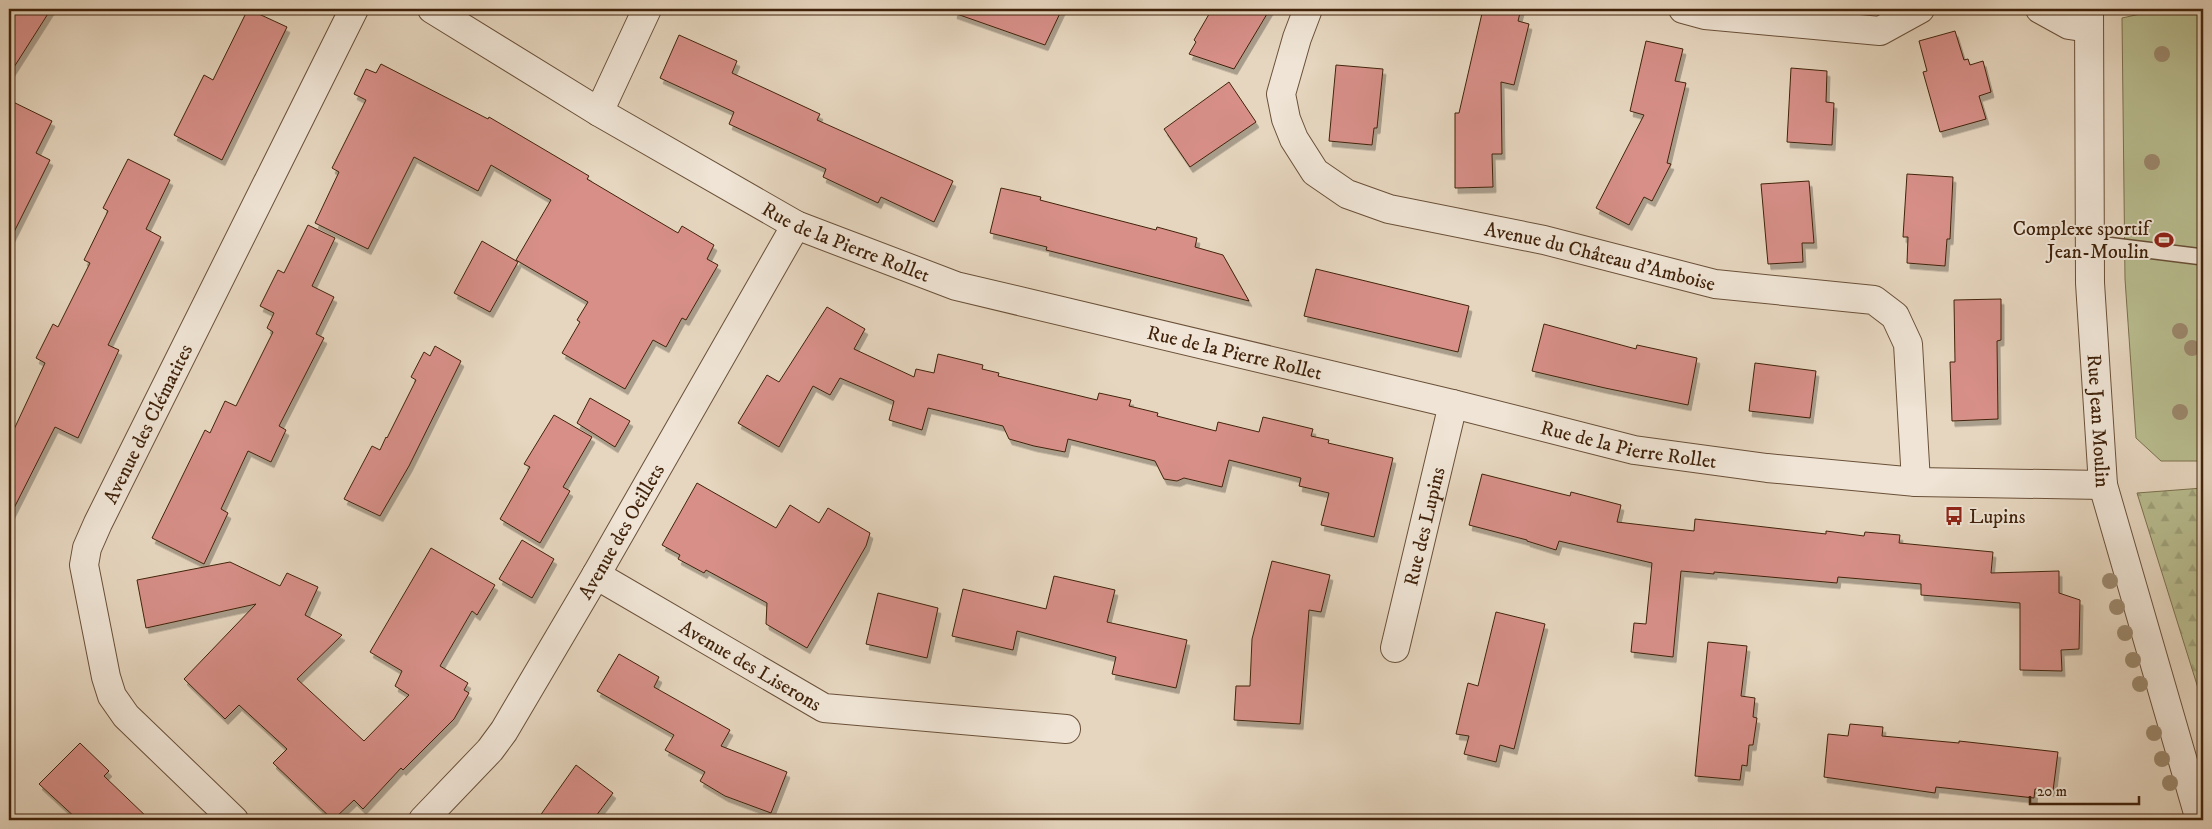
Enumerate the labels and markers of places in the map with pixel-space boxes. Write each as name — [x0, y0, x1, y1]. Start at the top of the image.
place label: Complexe sportif Jean-Moulin — [2013, 217, 2153, 265]
sports icon: Complexe sportif Jean-Moulin — [2153, 229, 2175, 251]
bus stop icon: Lupins — [1943, 505, 1965, 527]
place label: Lupins — [1969, 505, 2026, 530]

